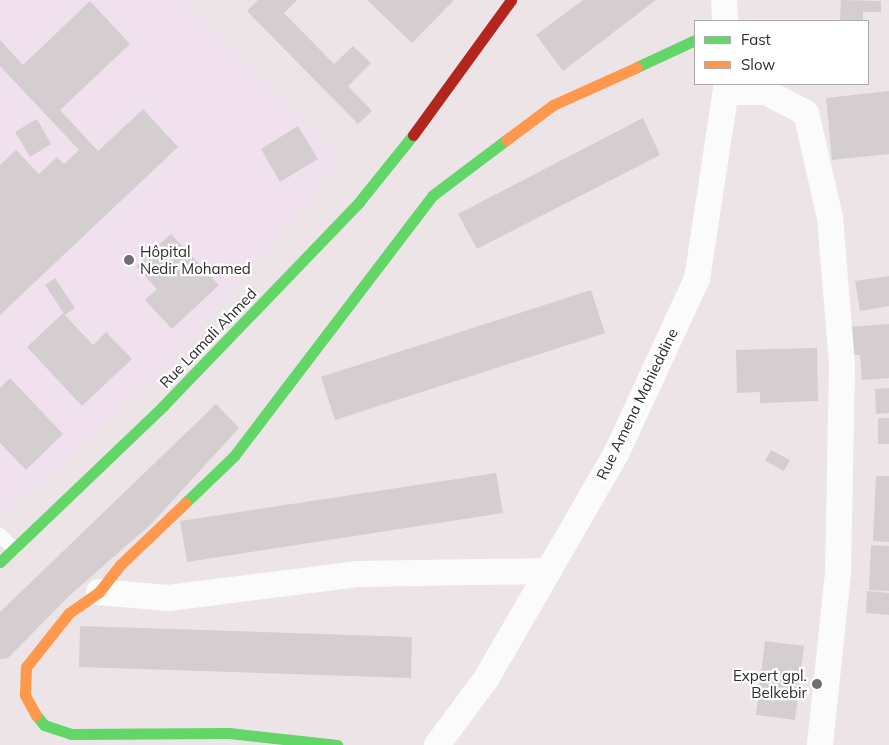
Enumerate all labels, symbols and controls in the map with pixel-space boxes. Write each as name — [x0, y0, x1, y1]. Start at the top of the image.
legend — [694, 20, 869, 85]
text: Fast — [741, 30, 771, 49]
text: Slow — [741, 55, 775, 74]
place label: Hôpital Nedir Mohamed — [140, 242, 251, 277]
marker: Hôpital Nedir Mohamed — [122, 253, 136, 267]
street label: Rue Lamali Ahmed — [156, 284, 260, 392]
street label: Rue Amena Mahieddine — [593, 325, 681, 483]
place label: Expert gpl. Belkebir — [733, 666, 807, 701]
marker: Expert gpl. Belkebir — [811, 678, 823, 690]

